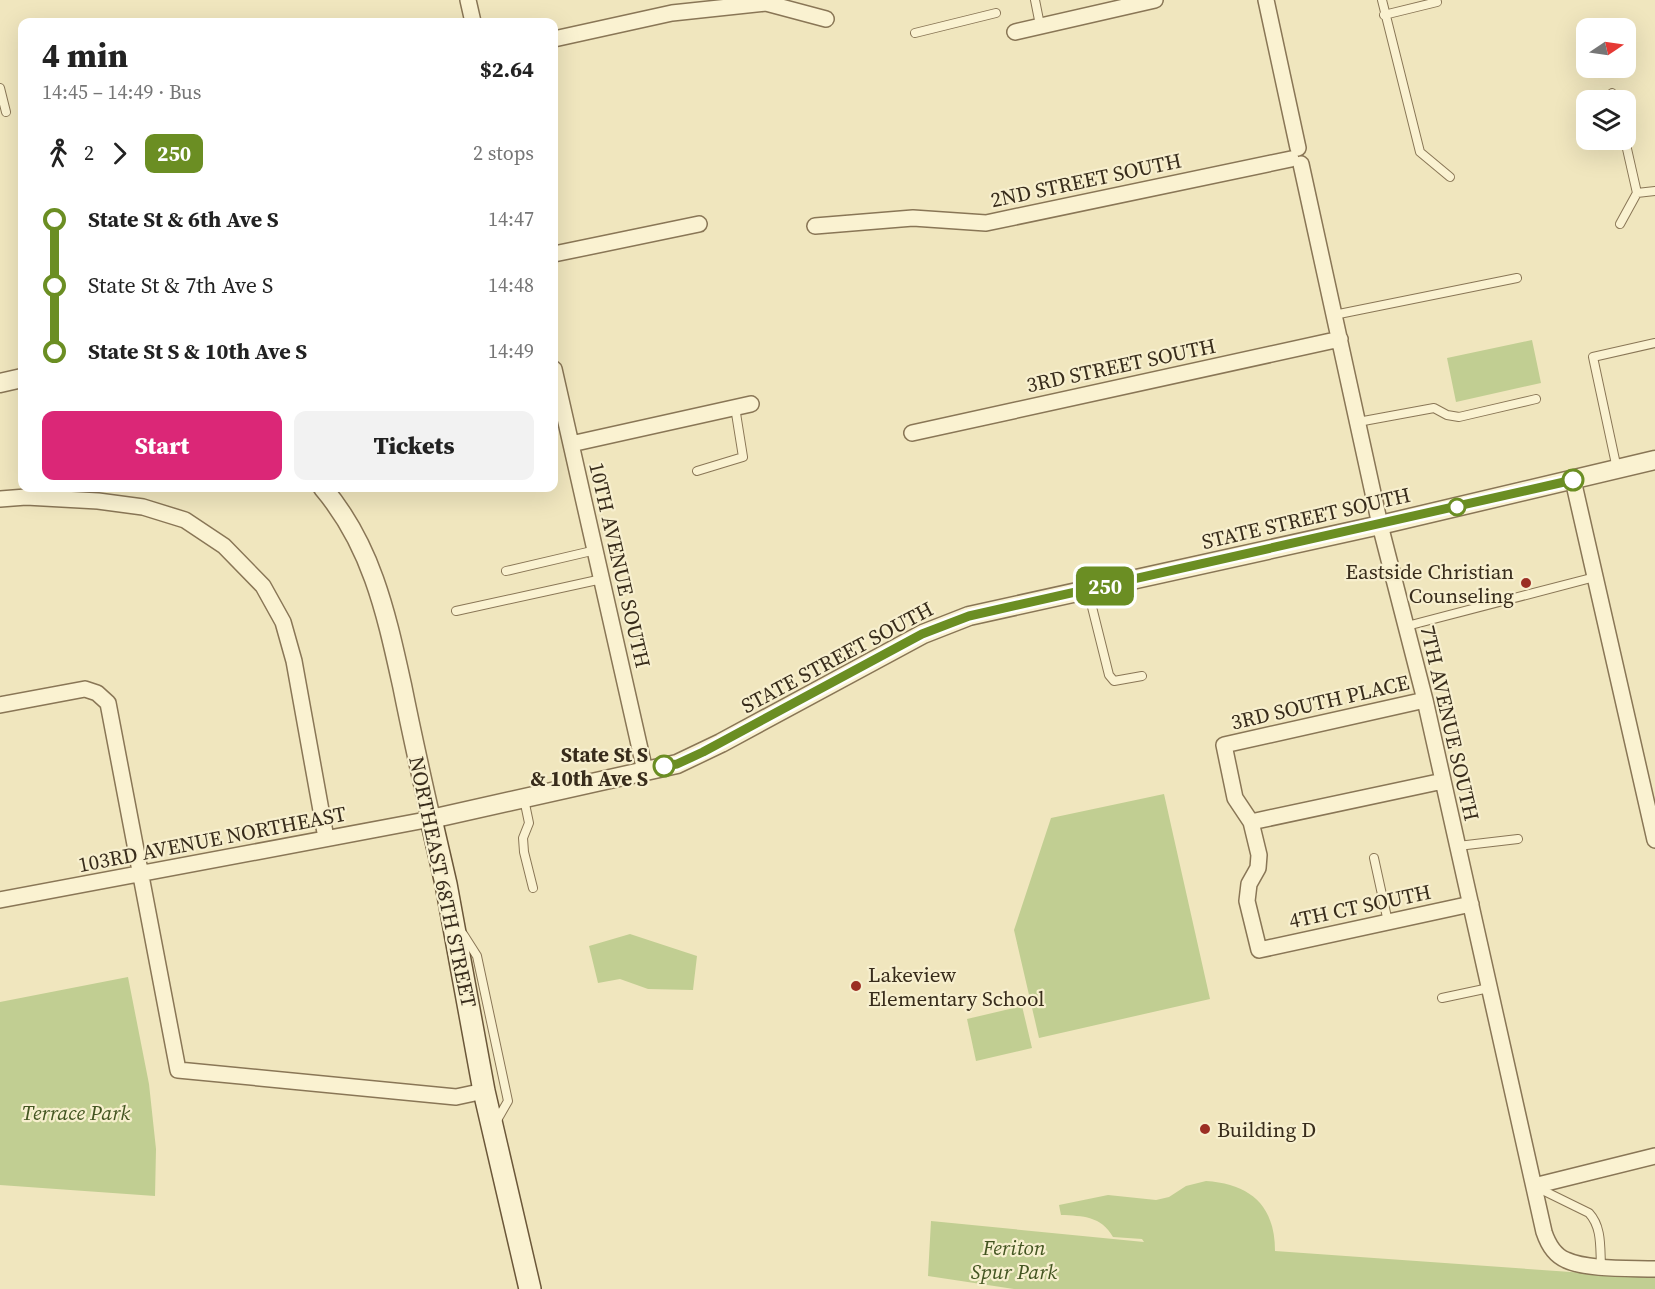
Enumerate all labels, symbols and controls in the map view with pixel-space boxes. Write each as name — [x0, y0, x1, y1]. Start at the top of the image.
north arrow — [1576, 18, 1636, 78]
map controls — [1576, 18, 1636, 150]
text: 4 min — [42, 33, 128, 78]
text: $2.64 — [480, 54, 534, 84]
text: 14:45 – 14:49 · Bus — [42, 78, 201, 106]
button: layers — [1576, 90, 1636, 150]
icon: walk — [42, 137, 75, 170]
icon: forward — [103, 137, 136, 170]
text: 2 — [84, 139, 94, 167]
text: 250 — [157, 139, 191, 168]
text: 2 stops — [473, 139, 534, 167]
street label: 2ND STREET SOUTH — [988, 146, 1184, 214]
text: State St & 6th Ave S — [88, 204, 279, 234]
text: 14:47 — [488, 205, 534, 233]
text: State St & 7th Ave S — [88, 270, 273, 300]
text: 14:48 — [488, 271, 534, 299]
street label: 3RD STREET SOUTH — [1024, 331, 1218, 399]
text: State St S & 10th Ave S — [88, 336, 307, 366]
text: 14:49 — [488, 337, 534, 365]
button: Start — [42, 411, 282, 480]
button: Tickets — [294, 411, 534, 480]
street label: 10TH AVENUE SOUTH — [582, 459, 658, 671]
unlabelled marker — [1562, 469, 1584, 491]
street label: STATE STREET SOUTH — [1199, 480, 1413, 556]
unlabelled marker — [1448, 498, 1466, 516]
place label: Eastside Christian Counseling — [1345, 557, 1514, 610]
line badge: 250 — [1070, 566, 1140, 606]
text: 250 — [1088, 572, 1122, 601]
marker: Eastside Christian Counseling — [1519, 576, 1533, 590]
street label: STATE STREET SOUTH — [736, 594, 938, 720]
street label: 7TH AVENUE SOUTH — [1413, 622, 1487, 824]
street label: 3RD SOUTH PLACE — [1228, 667, 1412, 737]
place label: State St S & 10th Ave S — [530, 740, 648, 793]
street label: NORTHEAST 68TH STREET — [402, 754, 484, 1011]
marker: State St S & 10th Ave S — [653, 755, 675, 777]
street label: 103RD AVENUE NORTHEAST — [76, 799, 349, 879]
street label: 4TH CT SOUTH — [1286, 877, 1434, 935]
place label: Lakeview Elementary School — [868, 960, 1045, 1013]
marker: Lakeview Elementary School — [849, 979, 863, 993]
park label: Terrace Park — [22, 1098, 130, 1127]
place label: Building D — [1217, 1115, 1316, 1144]
marker: Building D — [1198, 1122, 1212, 1136]
park label: Feriton Spur Park — [971, 1233, 1057, 1286]

